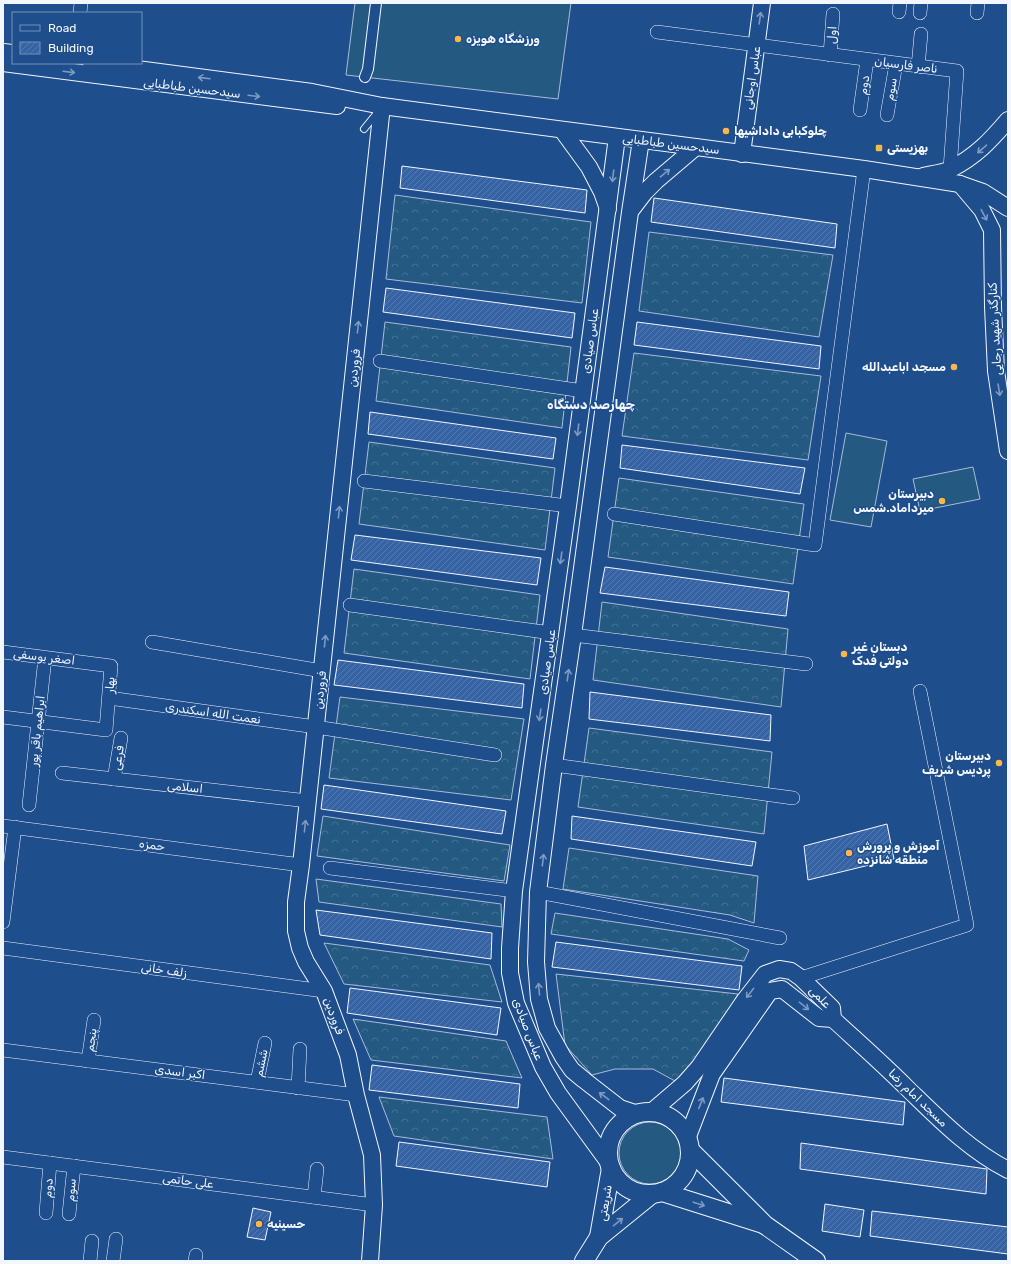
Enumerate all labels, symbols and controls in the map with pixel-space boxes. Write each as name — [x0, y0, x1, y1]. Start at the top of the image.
legend — [12, 12, 142, 64]
one-way arrow — [756, 12, 764, 25]
text: Road — [48, 21, 76, 35]
street label: اول — [824, 26, 841, 44]
place label: ورزشگاه هویزه — [466, 32, 540, 46]
marker: ورزشگاه هویزه — [453, 34, 463, 44]
text: Building — [48, 41, 94, 55]
street label: عباس اوجانی — [741, 45, 764, 111]
street label: ناصر فارسیان — [874, 54, 938, 77]
one-way arrow — [62, 68, 75, 76]
one-way arrow — [198, 74, 211, 82]
street label: دوم — [856, 74, 874, 96]
street label: سیدحسین طباطبایی — [142, 75, 241, 102]
street label: سوم — [882, 76, 902, 102]
one-way arrow — [247, 92, 260, 100]
place label: چلوکبابی داداشیها — [734, 124, 827, 138]
marker: چلوکبابی داداشیها — [721, 126, 731, 136]
street label: سیدحسین طباطبایی — [621, 131, 720, 158]
place label: بهزیستی — [887, 141, 928, 155]
marker: بهزیستی — [874, 143, 884, 153]
one-way arrow — [976, 144, 987, 153]
one-way arrow — [609, 169, 616, 182]
one-way arrow — [660, 169, 671, 178]
one-way arrow — [981, 209, 989, 221]
street label: کنارگذر شهید رجایی — [986, 282, 1005, 376]
street label: عباس صیادی — [579, 307, 602, 374]
one-way arrow — [355, 321, 362, 334]
street label: فروردین — [345, 348, 364, 388]
place label: مسجد اباعبدالله — [862, 360, 946, 374]
marker: مسجد اباعبدالله — [949, 362, 959, 372]
one-way arrow — [995, 383, 1003, 396]
district label: چهارصد دستگاه — [547, 397, 635, 412]
one-way arrow — [575, 423, 582, 436]
place label: دبیرستان میرداماد.شمس — [853, 487, 934, 515]
marker: دبیرستان میرداماد.شمس — [937, 496, 947, 506]
one-way arrow — [335, 506, 342, 519]
one-way arrow — [557, 551, 565, 564]
street label: عباس صیادی — [536, 628, 559, 695]
one-way arrow — [321, 635, 329, 648]
place label: دبستان غیر دولتی فدک — [851, 640, 909, 668]
street label: اصغر یوسفی — [12, 646, 76, 669]
marker: دبستان غیر دولتی فدک — [839, 649, 849, 659]
one-way arrow — [564, 669, 572, 682]
street label: فروردین — [311, 670, 330, 710]
street label: بهار — [103, 676, 118, 695]
street label: ابراهیم باقر پور — [26, 695, 49, 768]
street label: نعمت الله اسکندری — [164, 699, 262, 728]
one-way arrow — [536, 708, 544, 721]
street label: فرعی — [109, 744, 128, 772]
place label: دبیرستان پردیس شریف — [922, 749, 991, 779]
marker: دبیرستان پردیس شریف — [994, 758, 1004, 768]
street label: اسلامی — [166, 778, 204, 797]
one-way arrow — [301, 820, 309, 833]
street label: حمزه — [138, 836, 166, 855]
place label: آموزش و پرورش منطقه شانزده — [857, 839, 940, 867]
marker: آموزش و پرورش منطقه شانزده — [844, 848, 854, 858]
one-way arrow — [539, 854, 546, 867]
street label: زلف خانی — [140, 960, 188, 981]
one-way arrow — [535, 983, 542, 996]
street label: علمی — [805, 983, 834, 1012]
one-way arrow — [746, 988, 754, 999]
street label: فروردین — [320, 996, 347, 1037]
street label: عباس صیادی — [510, 996, 546, 1063]
one-way arrow — [799, 1002, 810, 1011]
street label: پنجم — [82, 1027, 101, 1053]
street label: ششم — [251, 1048, 272, 1078]
street label: اکبر اسدی — [154, 1062, 206, 1083]
street label: مسجد امام رضا — [884, 1066, 951, 1132]
one-way arrow — [599, 1092, 610, 1100]
one-way arrow — [697, 1097, 705, 1109]
street label: علی حاتمی — [162, 1171, 215, 1192]
street label: دوم — [40, 1177, 58, 1198]
street label: سوم — [63, 1178, 81, 1202]
street label: شریعتی — [595, 1184, 616, 1222]
one-way arrow — [692, 1201, 705, 1208]
place label: حسینیه — [267, 1217, 305, 1231]
one-way arrow — [613, 1217, 624, 1226]
marker: حسینیه — [254, 1219, 264, 1229]

